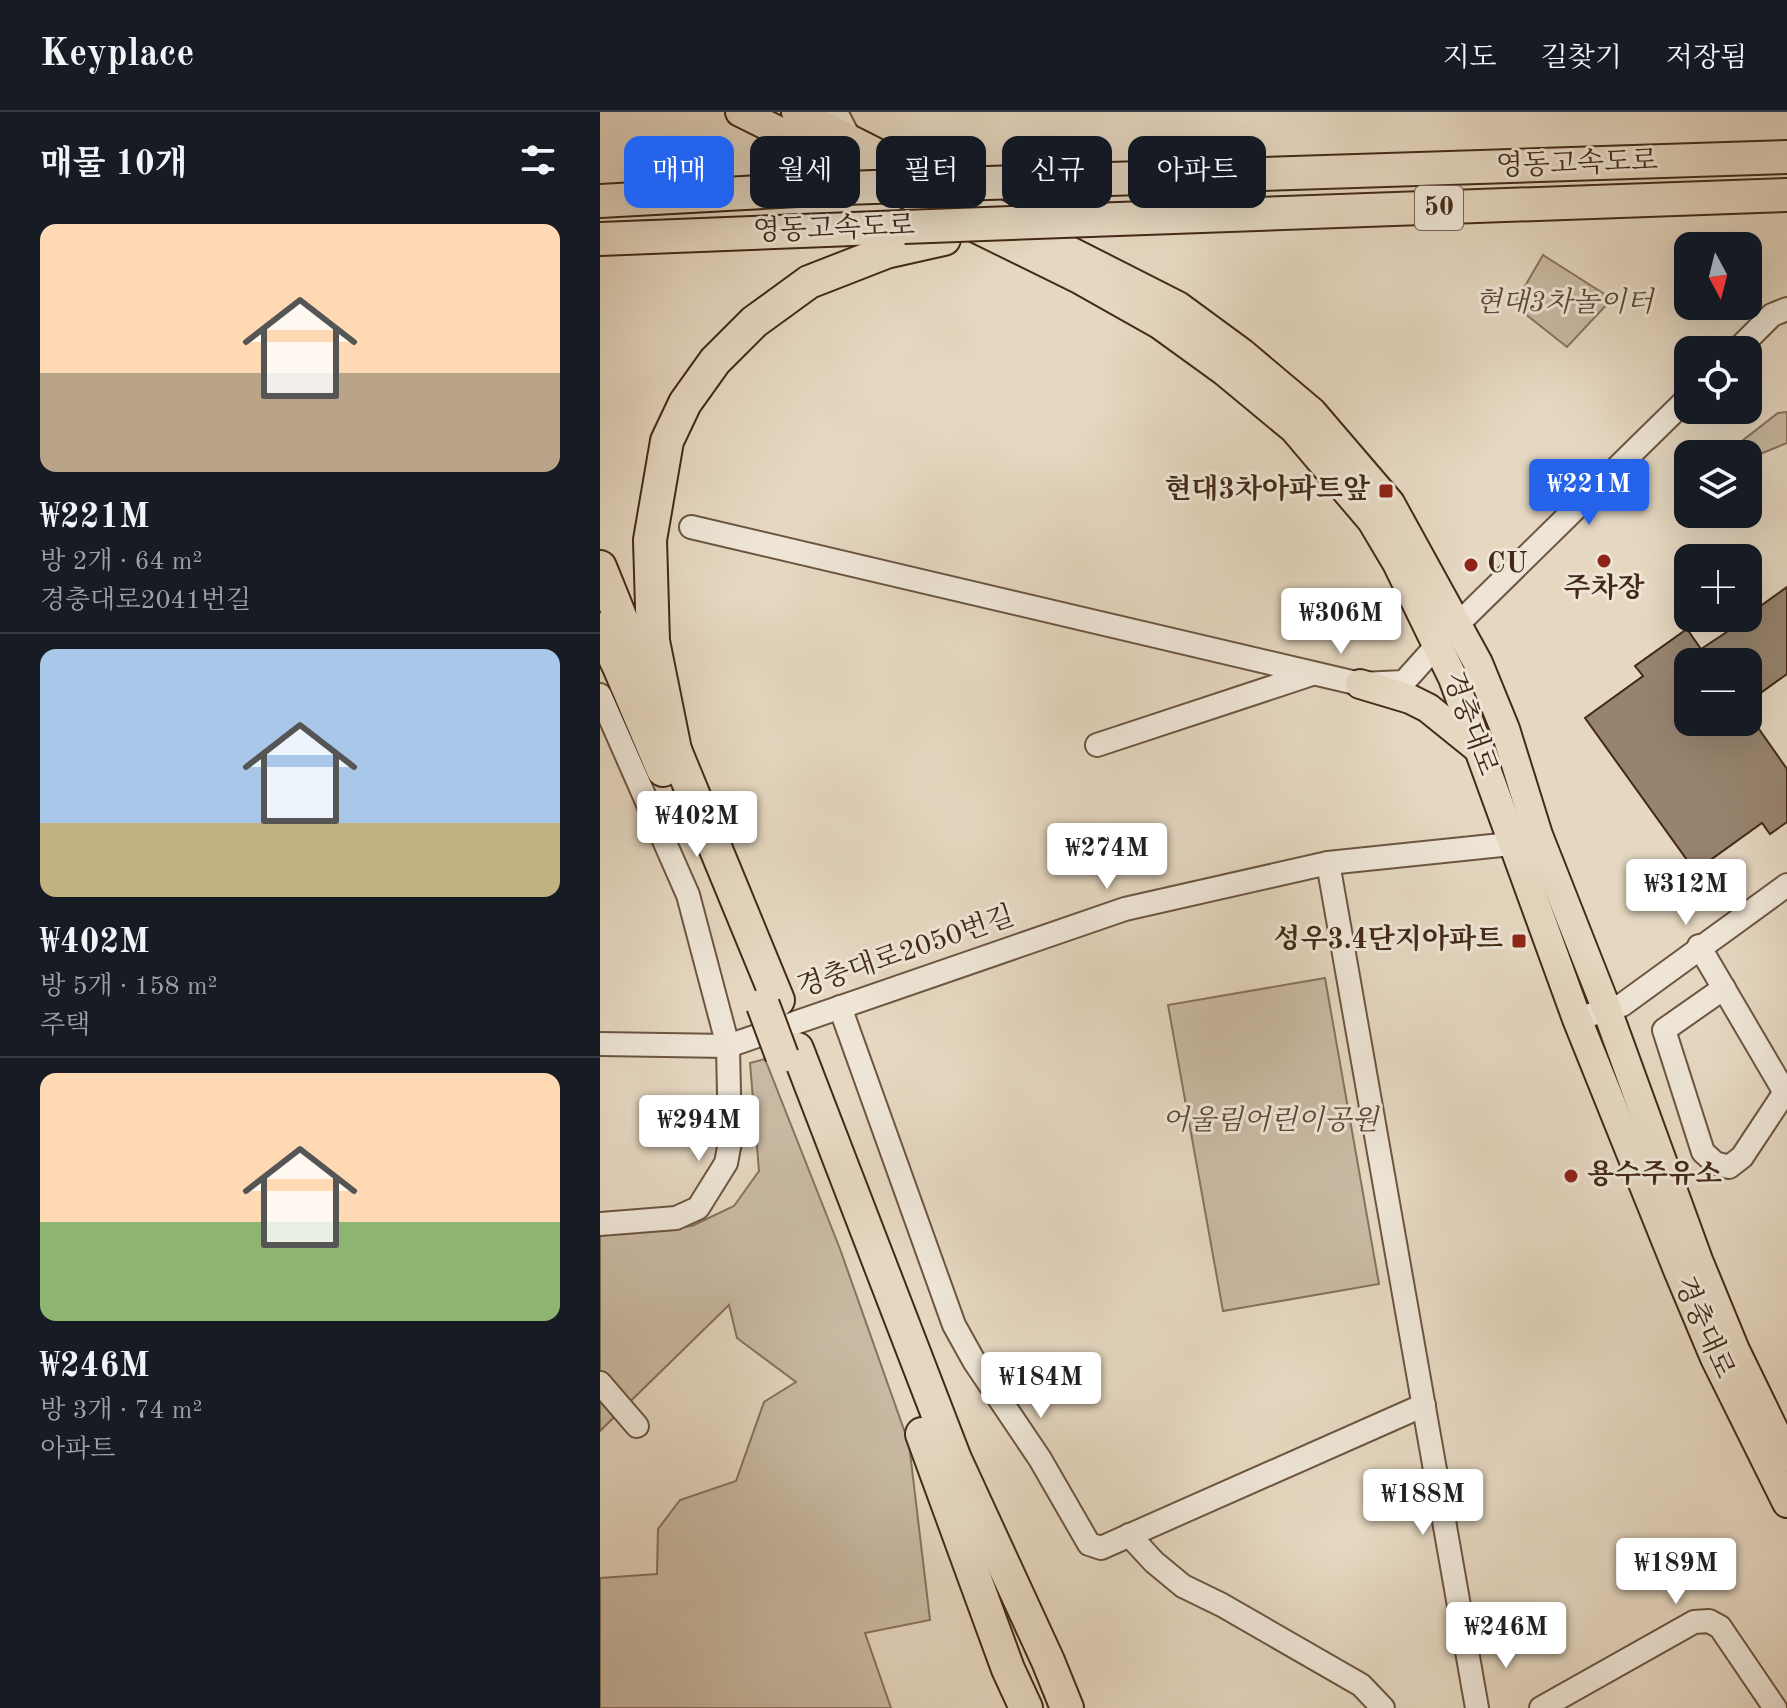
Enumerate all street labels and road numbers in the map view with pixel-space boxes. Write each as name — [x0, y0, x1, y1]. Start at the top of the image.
street label: 영동고속도로 — [1495, 145, 1659, 182]
road number: 50 — [1415, 186, 1463, 230]
street label: 영동고속도로 — [752, 210, 916, 247]
street label: 경충대로 — [1437, 667, 1503, 780]
street label: 경충대로2050번길 — [793, 900, 1018, 1003]
street label: 경충대로 — [1668, 1272, 1741, 1383]

